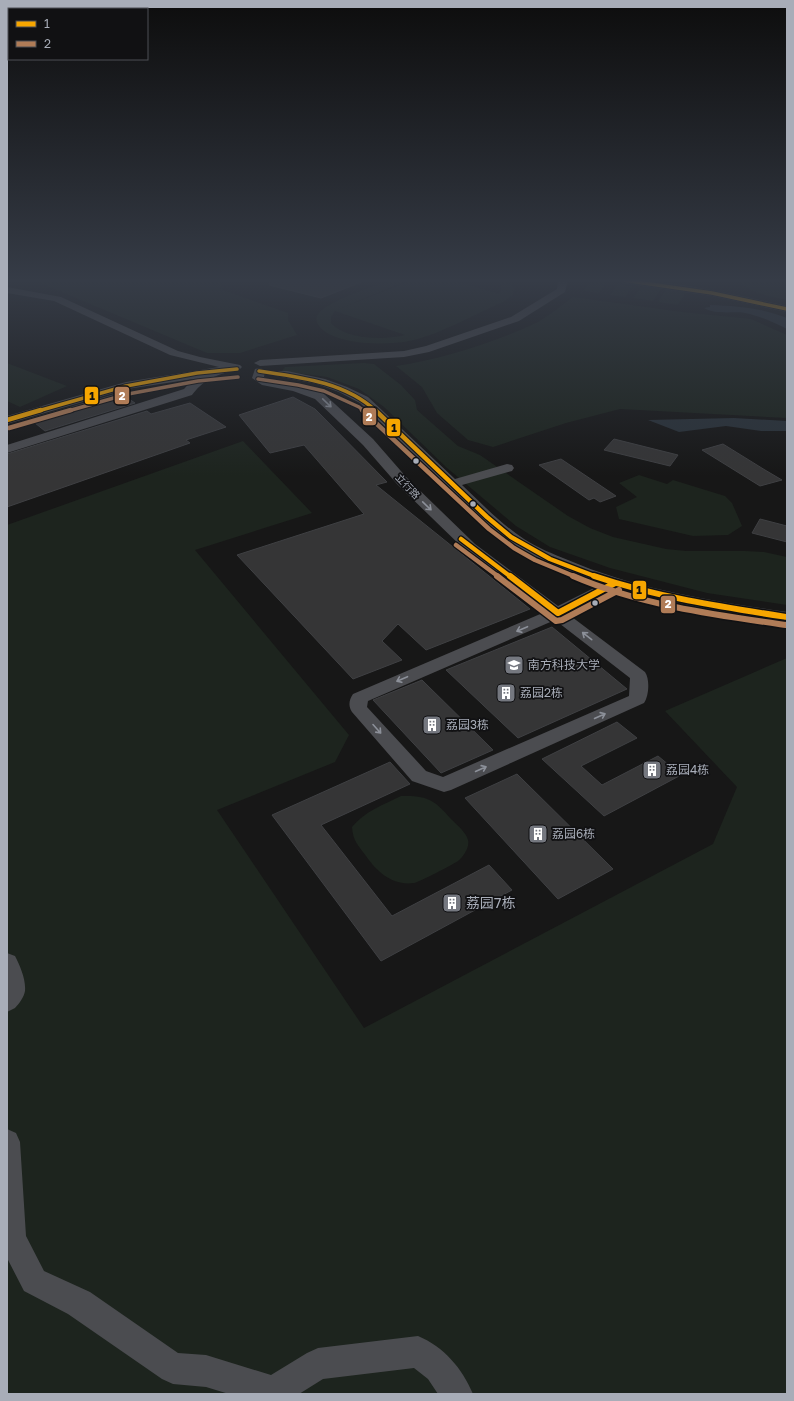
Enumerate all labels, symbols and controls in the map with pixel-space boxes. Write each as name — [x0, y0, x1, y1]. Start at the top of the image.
legend — [8, 8, 148, 60]
text: 1 — [44, 16, 50, 31]
text: 2 — [44, 36, 51, 51]
line badge: 1 — [84, 386, 99, 405]
line badge: 2 — [114, 386, 130, 405]
text: 1 — [89, 389, 95, 402]
text: 2 — [119, 389, 126, 402]
one-way arrow — [321, 399, 332, 408]
line badge: 2 — [362, 407, 377, 426]
text: 2 — [366, 410, 373, 423]
line badge: 1 — [386, 418, 401, 437]
text: 1 — [391, 421, 397, 434]
unlabelled marker — [411, 456, 421, 466]
street label: 立行路 — [393, 471, 423, 501]
unlabelled marker — [468, 499, 478, 509]
one-way arrow — [422, 501, 432, 511]
line badge: 1 — [632, 580, 647, 600]
text: 1 — [636, 583, 642, 596]
line badge: 2 — [660, 595, 676, 614]
text: 2 — [665, 597, 672, 610]
unlabelled marker — [590, 598, 600, 608]
one-way arrow — [516, 625, 528, 633]
one-way arrow — [582, 632, 593, 640]
school or university icon: 南方科技大学 — [503, 654, 525, 676]
place label: 南方科技大学 — [528, 657, 600, 672]
one-way arrow — [397, 676, 409, 684]
building icon: 荔园2栋 — [495, 682, 517, 704]
place label: 荔园2栋 — [520, 685, 563, 700]
one-way arrow — [594, 712, 606, 719]
building icon: 荔园3栋 — [421, 714, 443, 736]
place label: 荔园3栋 — [446, 717, 489, 732]
one-way arrow — [372, 724, 382, 734]
building icon: 荔园4栋 — [641, 759, 663, 781]
place label: 荔园4栋 — [666, 762, 709, 777]
one-way arrow — [475, 764, 487, 772]
building icon: 荔园6栋 — [527, 823, 549, 845]
place label: 荔园6栋 — [552, 826, 595, 841]
building icon: 荔园7栋 — [441, 892, 463, 914]
place label: 荔园7栋 — [466, 894, 515, 911]

